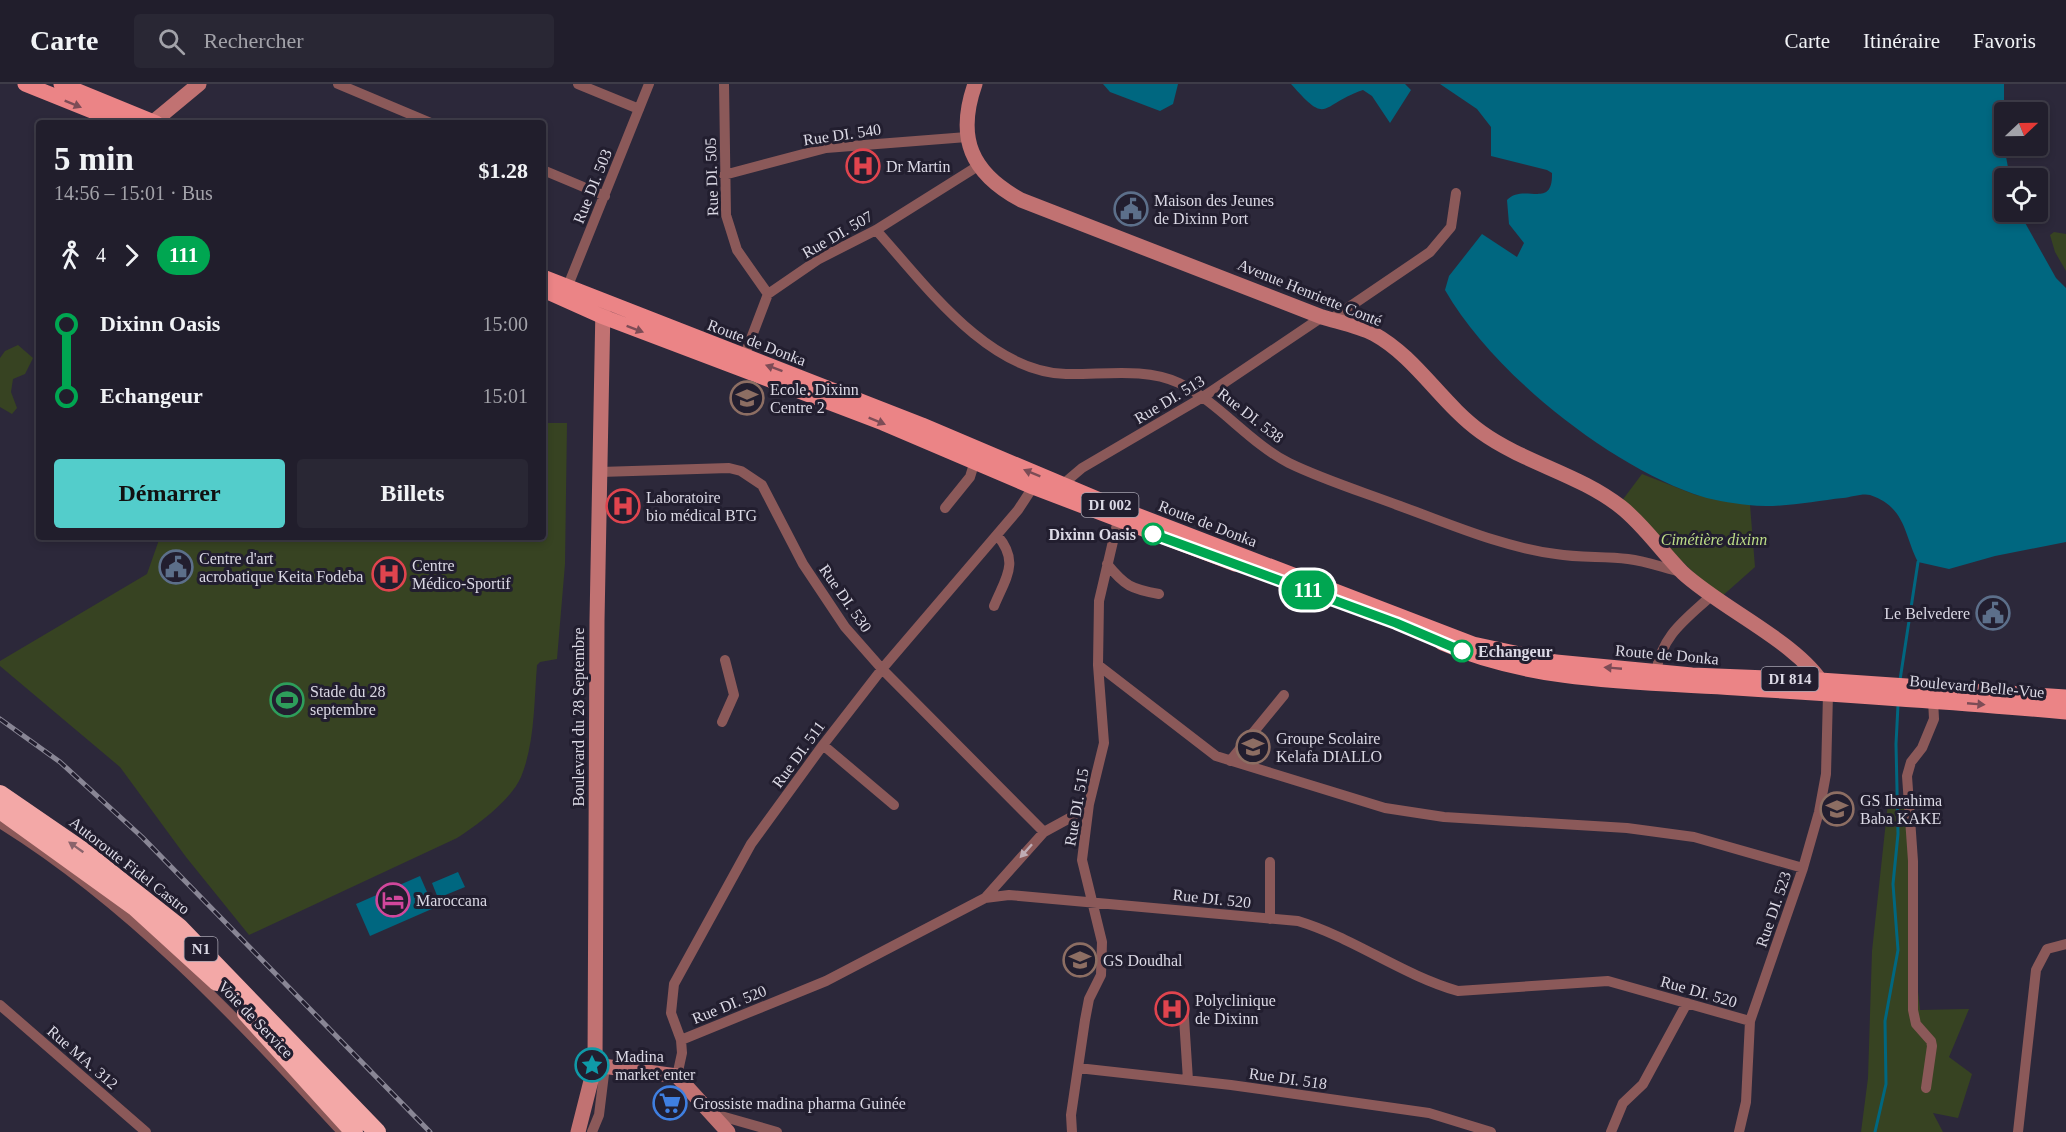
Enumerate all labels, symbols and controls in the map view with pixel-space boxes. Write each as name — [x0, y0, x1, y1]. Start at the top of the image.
search box — [134, 14, 554, 68]
text: Carte — [30, 25, 98, 56]
icon: search — [155, 25, 188, 58]
text: Rechercher — [203, 28, 304, 53]
text: Carte — [1785, 29, 1830, 53]
text: Itinéraire — [1863, 29, 1940, 53]
text: Favoris — [1973, 29, 2036, 53]
one-way arrow — [65, 99, 83, 109]
north arrow — [1994, 102, 2048, 156]
map controls — [1994, 102, 2048, 222]
street label: Rue DI. 540 — [802, 121, 882, 148]
street label: Rue DI. 505 — [702, 137, 721, 217]
text: 5 min — [54, 141, 134, 177]
street label: Rue DI. 503 — [570, 147, 615, 226]
hospital icon: Dr Martin — [845, 148, 881, 184]
text: $1.28 — [479, 158, 528, 183]
place label: Dr Martin — [886, 158, 950, 175]
button: locate — [1994, 168, 2048, 222]
text: 14:56 – 15:01 · Bus — [54, 182, 213, 204]
public building icon: Maison des Jeunes de Dixinn Port — [1113, 191, 1149, 227]
place label: Maison des Jeunes de Dixinn Port — [1154, 192, 1274, 227]
street label: Rue DI. 507 — [799, 207, 876, 261]
icon: walk — [54, 239, 87, 272]
icon: forward — [115, 239, 148, 272]
text: 111 — [169, 243, 198, 267]
text: 4 — [96, 244, 106, 266]
street label: Avenue Henriette Conté — [1235, 256, 1385, 329]
text: Dixinn Oasis — [100, 311, 220, 336]
text: 15:00 — [482, 313, 528, 335]
street label: Route de Donka — [705, 316, 808, 369]
one-way arrow — [627, 324, 645, 334]
one-way arrow — [765, 363, 783, 372]
street label: Rue DI. 513 — [1131, 372, 1207, 427]
school or university icon: Ecole. Dixinn Centre 2 — [729, 380, 765, 416]
place label: Ecole. Dixinn Centre 2 — [770, 381, 859, 416]
text: Echangeur — [100, 383, 203, 408]
street label: Rue DI. 538 — [1214, 384, 1287, 446]
text: 15:01 — [482, 385, 528, 407]
one-way arrow — [868, 416, 886, 426]
button: Démarrer — [54, 459, 285, 528]
button: Billets — [297, 459, 528, 528]
one-way arrow — [1023, 468, 1041, 478]
hospital icon: Laboratoire bio médical BTG — [605, 488, 641, 524]
place label: Laboratoire bio médical BTG — [646, 489, 758, 524]
road number: DI 002 — [1082, 493, 1138, 517]
street label: Route de Donka — [1156, 497, 1259, 550]
marker: Dixinn Oasis — [1142, 523, 1164, 545]
place label: Dixinn Oasis — [1048, 526, 1136, 543]
park label: Cimétière dixinn — [1661, 531, 1767, 548]
public building icon: Centre d'art acrobatique Keita Fodeba — [158, 549, 194, 585]
place label: Centre d'art acrobatique Keita Fodeba — [199, 550, 363, 586]
hospital icon: Centre Médico-Sportif — [371, 556, 407, 592]
place label: Centre Médico-Sportif — [412, 557, 511, 593]
street label: Rue DI. 530 — [816, 561, 875, 635]
line badge: 111 — [1274, 570, 1342, 610]
text: 111 — [1293, 578, 1323, 602]
public building icon: Le Belvedere — [1975, 595, 2011, 631]
place label: Le Belvedere — [1884, 605, 1970, 622]
street label: Boulevard du 28 Septembre — [570, 627, 588, 807]
marker: Echangeur — [1451, 640, 1473, 662]
street label: Route de Donka — [1614, 641, 1719, 667]
place label: Echangeur — [1478, 643, 1553, 661]
one-way arrow — [1603, 663, 1622, 673]
road number: DI 814 — [1762, 667, 1818, 691]
street label: Boulevard Belle-Vue — [1909, 672, 2045, 701]
sports icon: Stade du 28 septembre — [269, 682, 305, 718]
place label: Stade du 28 septembre — [310, 683, 386, 719]
one-way arrow — [1967, 699, 1986, 709]
street label: Rue DI. 511 — [769, 718, 828, 791]
school or university icon: Groupe Scolaire Kelafa DIALLO — [1235, 729, 1271, 765]
place label: Groupe Scolaire Kelafa DIALLO — [1276, 730, 1382, 765]
street label: Rue DI. 515 — [1061, 767, 1092, 847]
school or university icon: GS Ibrahima Baba KAKE — [1819, 791, 1855, 827]
place label: GS Ibrahima Baba KAKE — [1860, 792, 1942, 827]
street label: Autoroute Fidel Castro — [66, 813, 193, 918]
one-way arrow — [69, 841, 85, 853]
one-way arrow — [1020, 843, 1033, 858]
street label: Rue DI. 523 — [1753, 869, 1794, 949]
hotel icon: Maroccana — [375, 882, 411, 918]
street label: Rue DI. 520 — [1172, 886, 1252, 911]
place label: Maroccana — [416, 892, 487, 909]
road number: N1 — [184, 937, 218, 961]
school or university icon: GS Doudhal — [1062, 942, 1098, 978]
place label: GS Doudhal — [1103, 952, 1183, 969]
street label: Rue DI. 520 — [1659, 972, 1739, 1010]
street label: Voie de Service — [215, 977, 297, 1061]
street label: Rue DI. 520 — [690, 982, 769, 1027]
hospital icon: Polyclinique de Dixinn — [1154, 991, 1190, 1027]
place label: Polyclinique de Dixinn — [1195, 992, 1276, 1027]
street label: Rue MA. 312 — [44, 1022, 121, 1093]
place icon: Madina market enter — [574, 1047, 610, 1083]
place label: Madina market enter — [615, 1048, 696, 1083]
street label: Rue DI. 518 — [1248, 1065, 1328, 1092]
supermarket icon: Grossiste madina pharma Guinée — [652, 1085, 688, 1121]
place label: Grossiste madina pharma Guinée — [693, 1095, 906, 1113]

